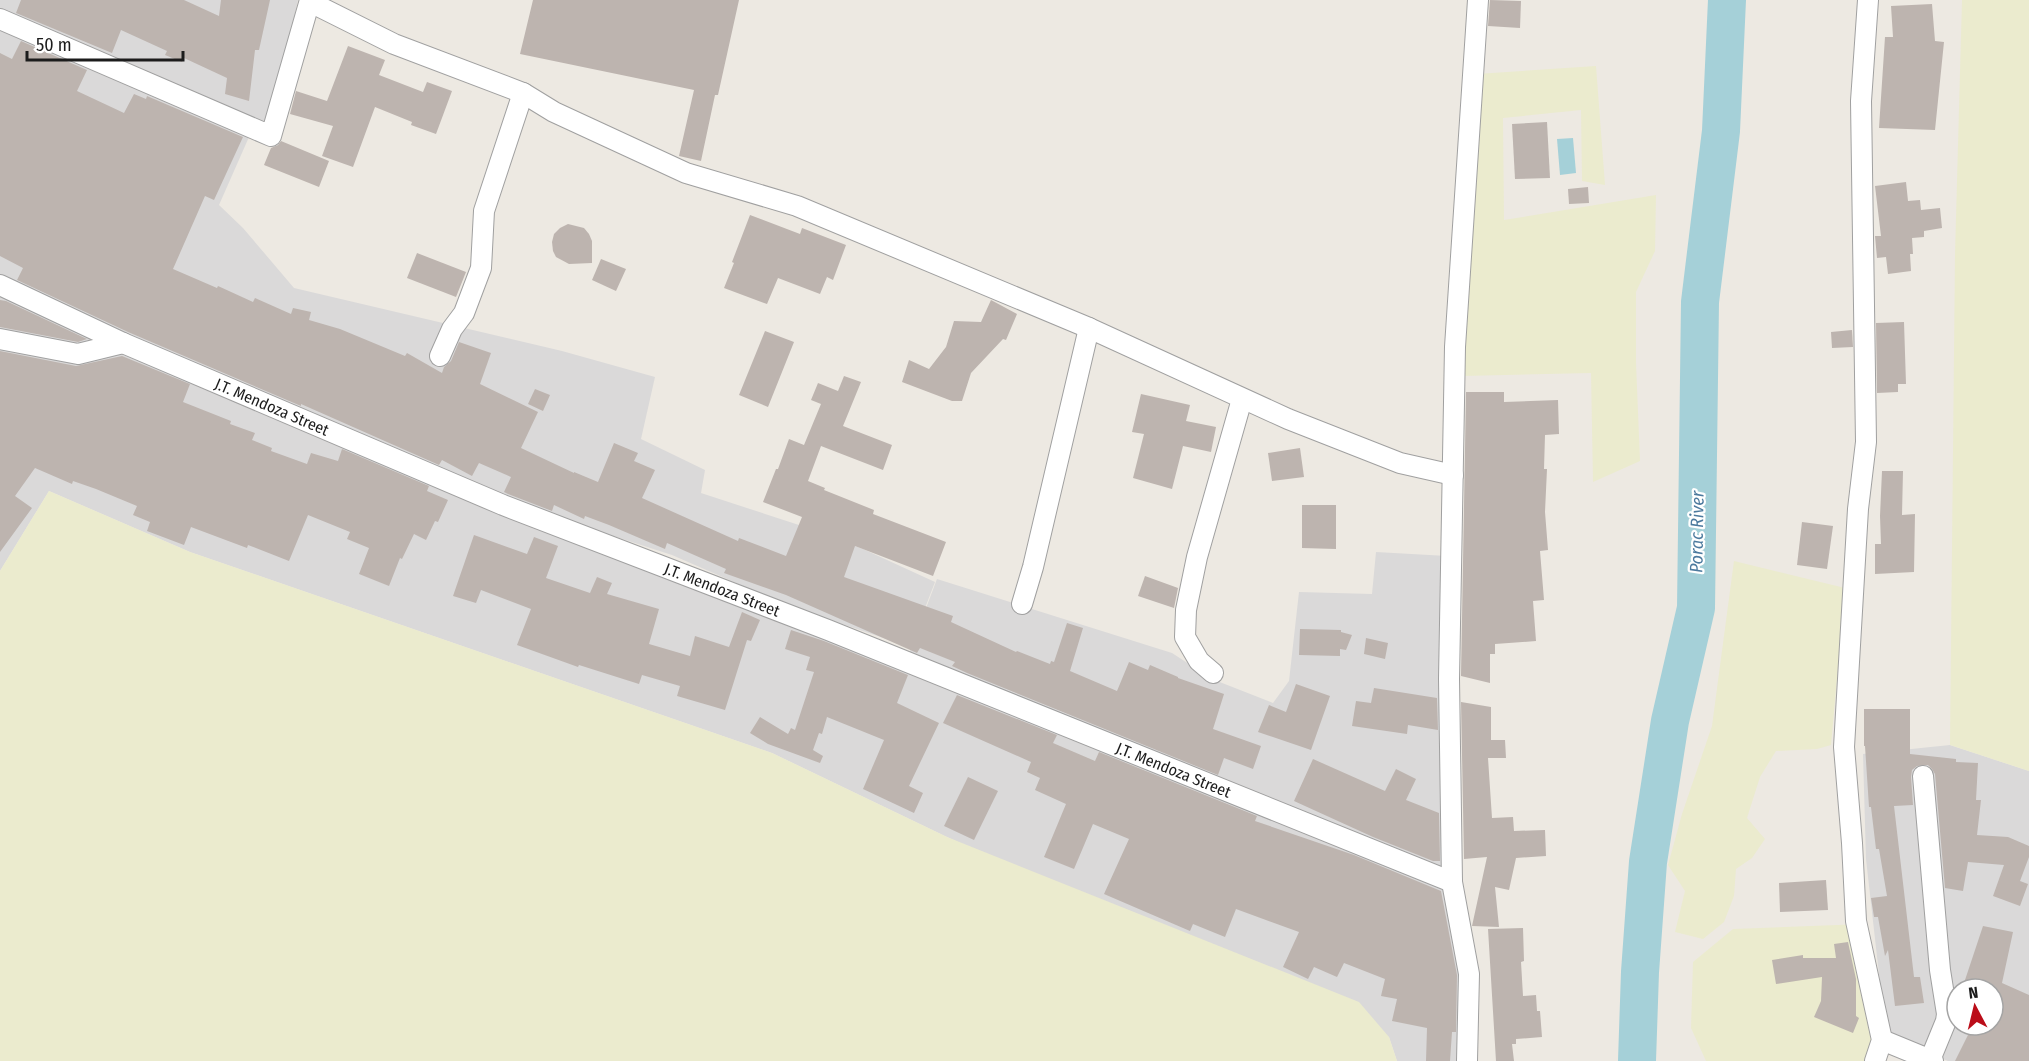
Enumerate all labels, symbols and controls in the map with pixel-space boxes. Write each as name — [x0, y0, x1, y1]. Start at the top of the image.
scale bar — [27, 24, 183, 62]
text: 50 m — [36, 34, 72, 56]
street label: J.T. Mendoza Street — [212, 374, 333, 440]
water label: Porac River — [1685, 490, 1709, 573]
street label: J.T. Mendoza Street — [662, 559, 783, 620]
street label: J.T. Mendoza Street — [1113, 738, 1235, 802]
north arrow — [1945, 977, 2005, 1037]
text: N — [1967, 983, 1979, 1003]

